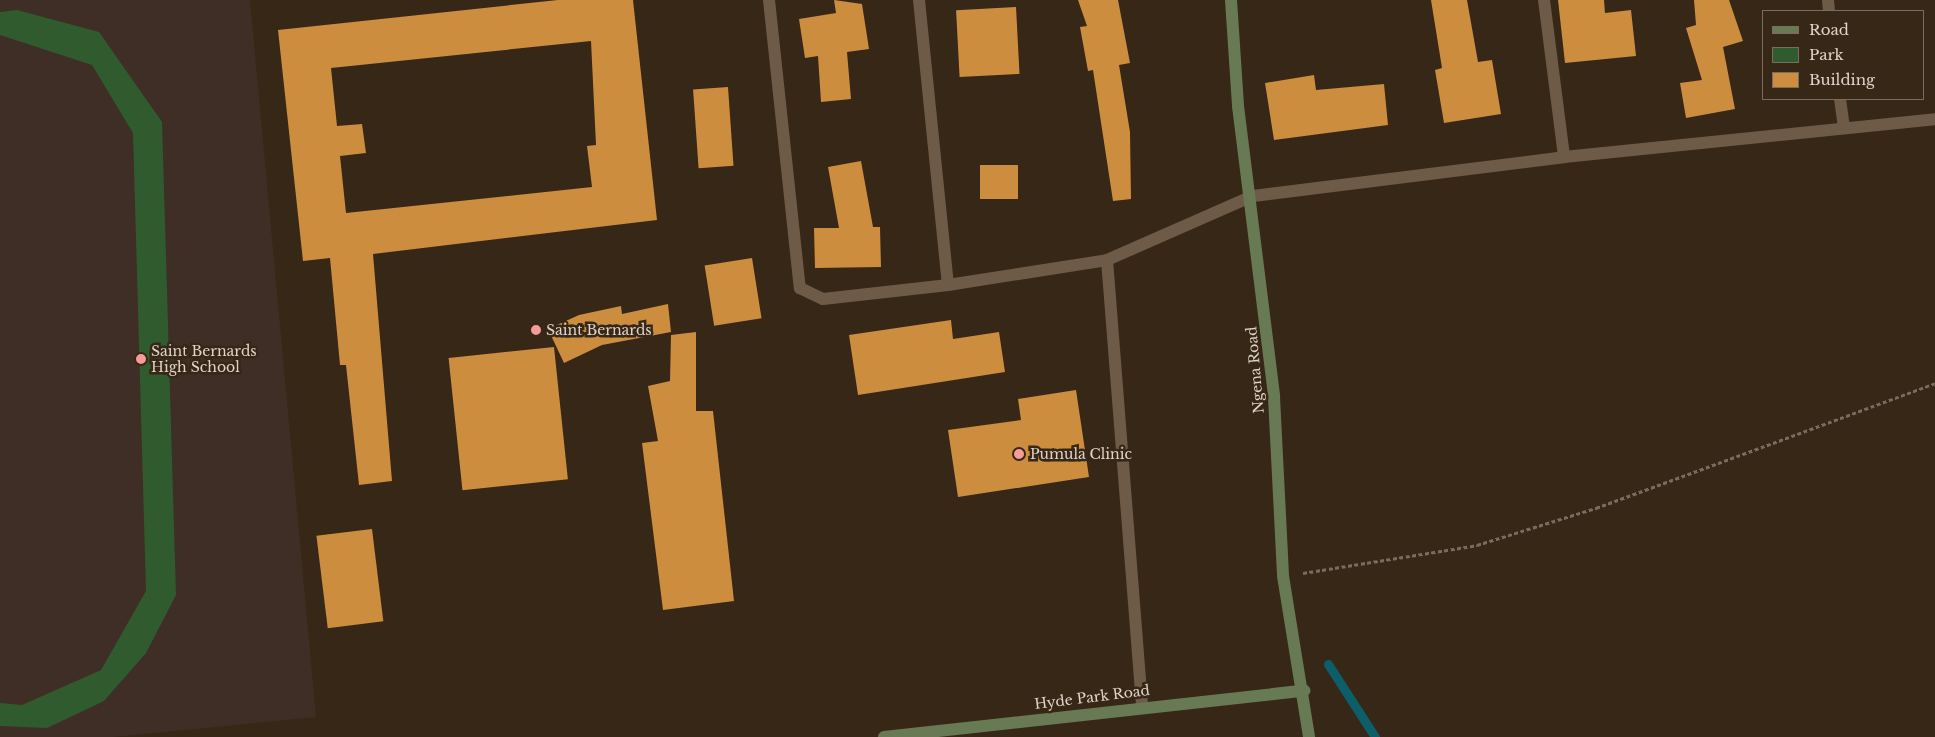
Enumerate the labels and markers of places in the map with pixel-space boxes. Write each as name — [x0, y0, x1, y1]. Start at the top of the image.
place label: Saint Bernards — [546, 322, 652, 338]
marker: Saint Bernards — [530, 324, 542, 336]
place label: Saint Bernards High School — [151, 343, 257, 376]
marker: Saint Bernards High School — [135, 353, 147, 365]
place label: Pumula Clinic — [1030, 446, 1132, 462]
marker: Pumula Clinic — [1012, 447, 1026, 461]

